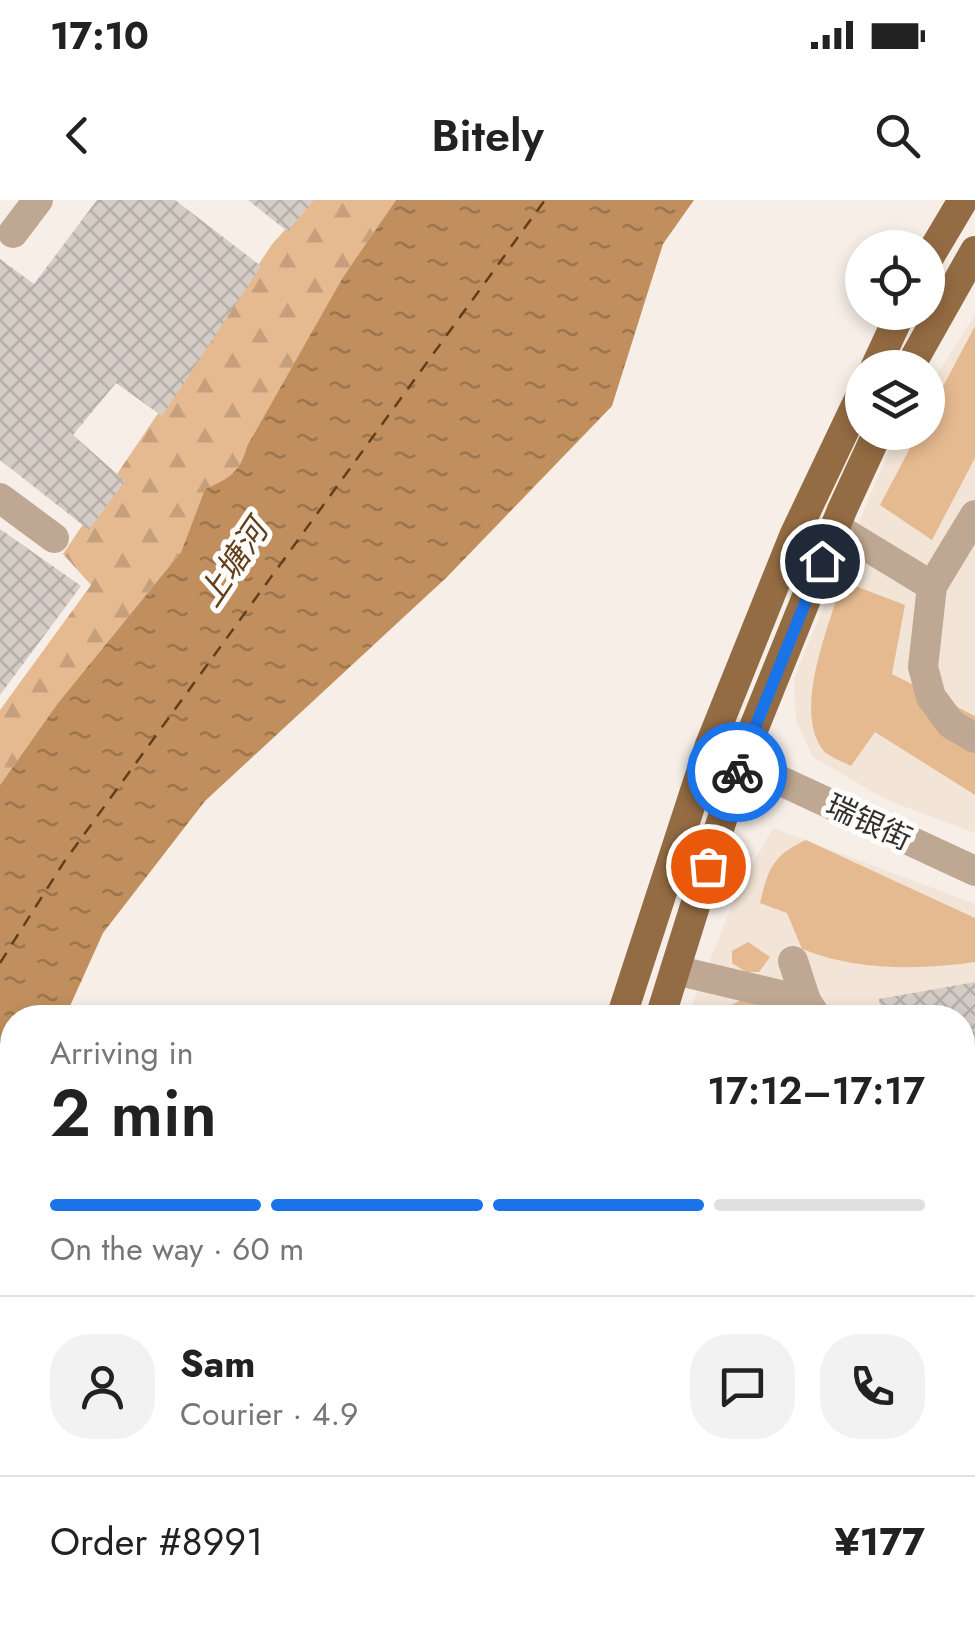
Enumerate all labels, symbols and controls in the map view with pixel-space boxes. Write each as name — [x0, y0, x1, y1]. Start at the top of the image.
text: 17:10 — [50, 8, 149, 63]
text: Bitely — [431, 103, 544, 168]
icon: back — [50, 108, 105, 163]
icon: search — [870, 108, 925, 163]
map controls — [845, 230, 945, 450]
button: locate — [845, 230, 945, 330]
button: layers — [845, 350, 945, 450]
water label: 上塘河 — [187, 505, 282, 616]
pin — [780, 519, 865, 604]
icon: home — [795, 534, 850, 589]
courier — [687, 722, 787, 822]
icon: bike — [710, 745, 765, 800]
street label: 瑞银街 — [819, 783, 919, 861]
pin — [666, 824, 751, 909]
icon: bag — [681, 839, 736, 894]
text: Arriving in — [50, 1030, 194, 1076]
text: 17:12–17:17 — [707, 1063, 925, 1118]
text: 2 min — [50, 1066, 217, 1160]
text: On the way · 60 m — [50, 1226, 304, 1272]
button: person — [50, 1334, 155, 1439]
button: chat — [690, 1334, 795, 1439]
button: phone — [820, 1334, 925, 1439]
text: Sam — [180, 1336, 255, 1391]
text: Courier · 4.9 — [180, 1391, 358, 1437]
text: Order #8991 — [50, 1514, 263, 1569]
text: ¥177 — [834, 1514, 925, 1569]

